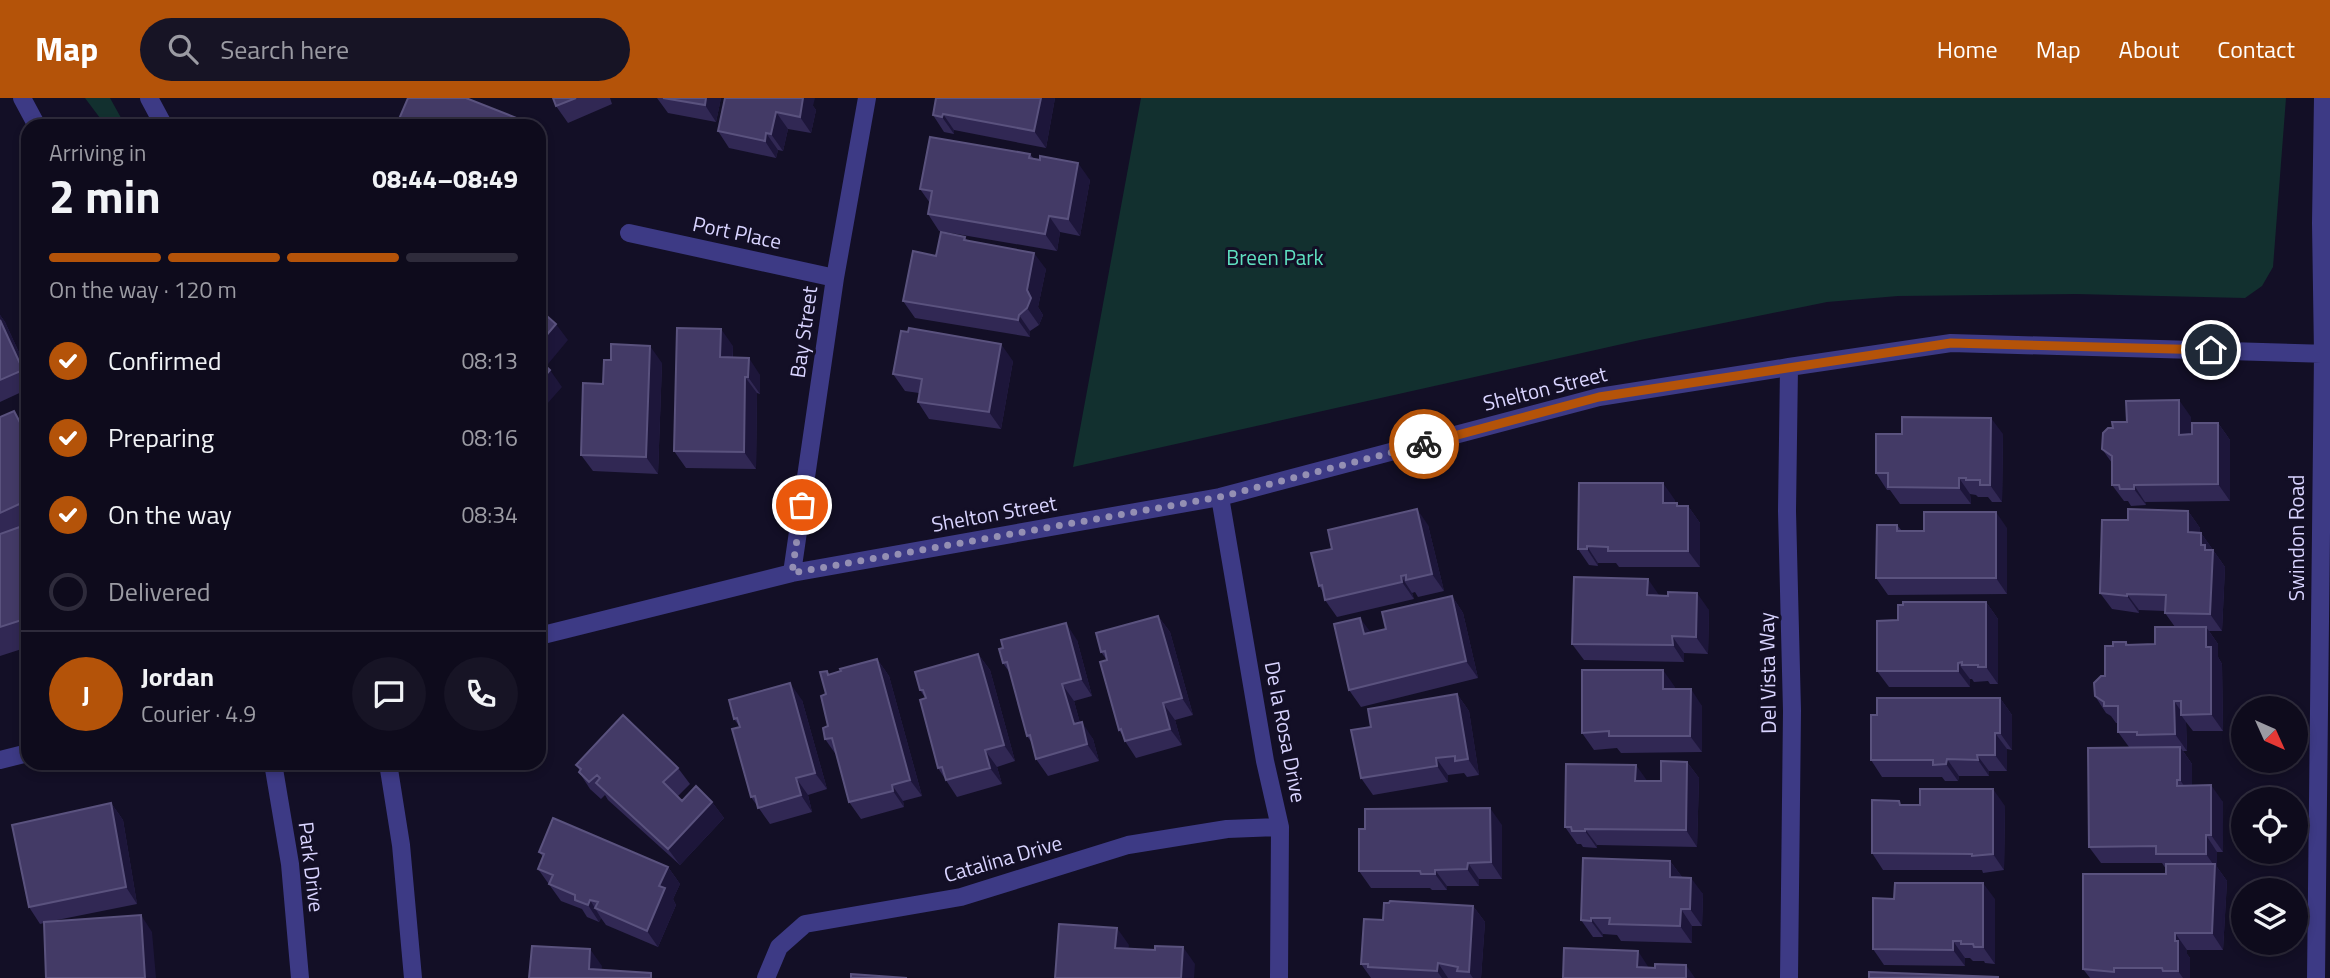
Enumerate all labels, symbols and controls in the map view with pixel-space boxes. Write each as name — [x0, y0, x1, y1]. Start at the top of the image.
search box — [140, 18, 630, 81]
text: Map — [35, 24, 98, 74]
icon: search — [164, 30, 202, 68]
text: Search here — [220, 30, 349, 69]
text: Home — [1937, 31, 1998, 67]
text: Map — [2036, 31, 2081, 67]
text: About — [2119, 31, 2179, 67]
text: Contact — [2217, 31, 2295, 67]
text: Arriving in — [49, 135, 146, 170]
text: 08:44–08:49 — [372, 159, 518, 198]
text: 2 min — [49, 161, 161, 231]
street label: Port Place — [690, 207, 785, 257]
park label: Breen Park — [1226, 241, 1324, 273]
text: On the way · 120 m — [49, 272, 237, 307]
street label: Bay Street — [781, 283, 825, 380]
pin — [2181, 320, 2241, 380]
icon: home — [2192, 331, 2230, 369]
text: Confirmed — [108, 341, 222, 380]
icon: check — [49, 342, 87, 380]
text: 08:13 — [461, 343, 518, 378]
street label: Shelton Street — [1479, 357, 1611, 419]
courier — [1389, 409, 1459, 479]
text: Preparing — [108, 418, 214, 457]
icon: check — [49, 419, 87, 457]
text: 08:16 — [461, 420, 518, 455]
icon: bike — [1405, 425, 1443, 463]
pin — [772, 475, 832, 535]
street label: Swindon Road — [2280, 475, 2312, 601]
icon: bag — [783, 486, 821, 524]
street label: Shelton Street — [929, 486, 1060, 540]
text: On the way — [108, 495, 232, 534]
icon: check — [49, 496, 87, 534]
text: 08:34 — [461, 497, 518, 532]
text: Delivered — [108, 572, 211, 611]
street label: Del Vista Way — [1750, 612, 1784, 734]
text: Jordan — [141, 657, 214, 696]
button: chat — [352, 657, 426, 731]
button: phone — [444, 657, 518, 731]
street label: De la Rosa Drive — [1257, 658, 1315, 805]
text: J — [82, 675, 90, 714]
text: Courier · 4.9 — [141, 696, 256, 731]
north arrow — [2231, 696, 2308, 774]
map controls — [2231, 696, 2308, 955]
button: locate — [2231, 787, 2308, 864]
street label: Park Drive — [291, 820, 333, 914]
street label: Catalina Drive — [940, 826, 1066, 890]
button: layers — [2231, 878, 2308, 955]

